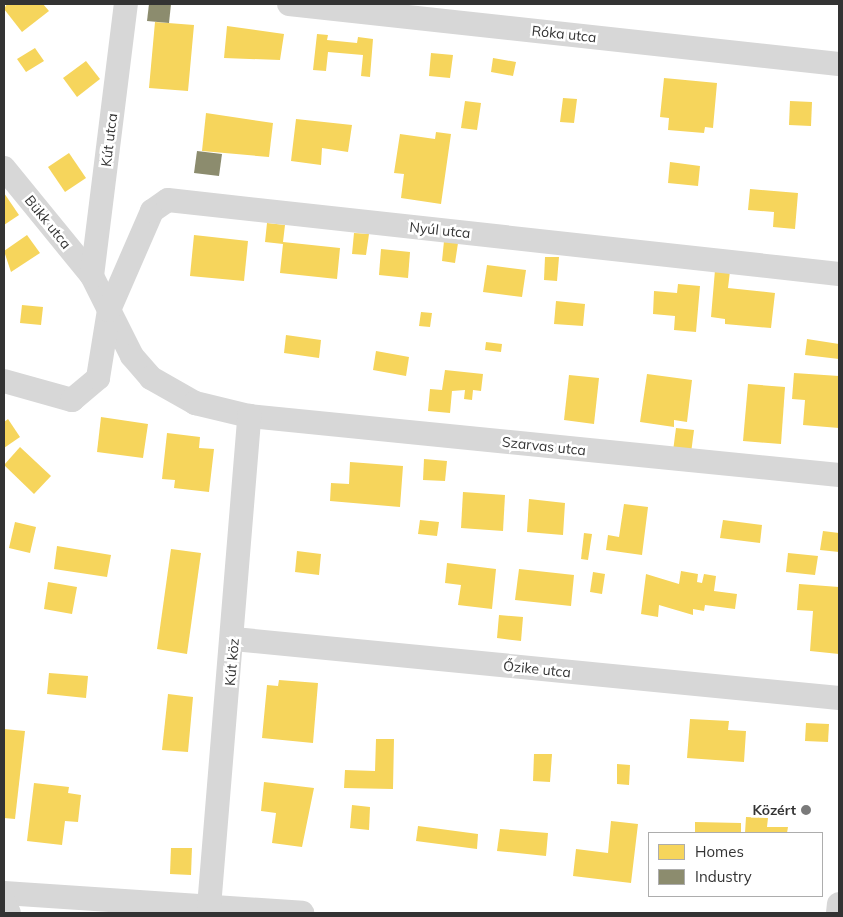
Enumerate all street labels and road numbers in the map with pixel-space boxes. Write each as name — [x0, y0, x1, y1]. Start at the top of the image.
street label: Róka utca — [531, 22, 597, 46]
street label: Kút utca — [97, 112, 121, 168]
street label: Bükk utca — [21, 192, 75, 252]
street label: Nyúl utca — [409, 218, 471, 242]
street label: Szarvas utca — [501, 433, 587, 459]
street label: Kút köz — [222, 638, 242, 686]
street label: Őzike utca — [502, 657, 572, 681]

